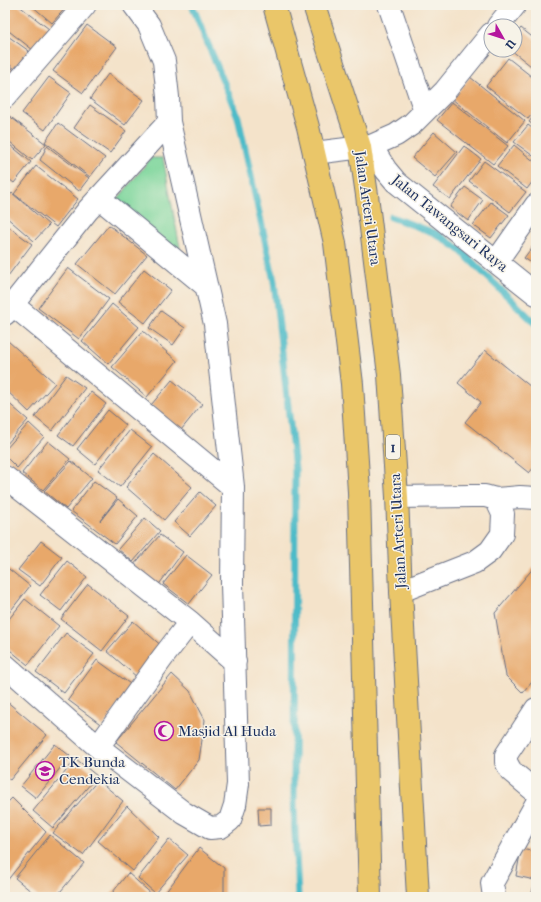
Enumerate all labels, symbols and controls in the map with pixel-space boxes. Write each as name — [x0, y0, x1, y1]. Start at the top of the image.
north arrow — [483, 18, 523, 58]
text: U — [502, 36, 519, 52]
street label: Jalan Arteri Utara — [351, 149, 385, 267]
street label: Jalan Tawangsari Raya — [387, 170, 513, 276]
road number: 1 — [386, 435, 400, 459]
street label: Jalan Arteri Utara — [386, 472, 410, 590]
mosque icon: Masjid Al Huda — [153, 720, 175, 742]
place label: Masjid Al Huda — [178, 722, 277, 740]
place label: TK Bunda Cendekia — [59, 753, 126, 788]
school or university icon: TK Bunda Cendekia — [34, 760, 56, 782]

